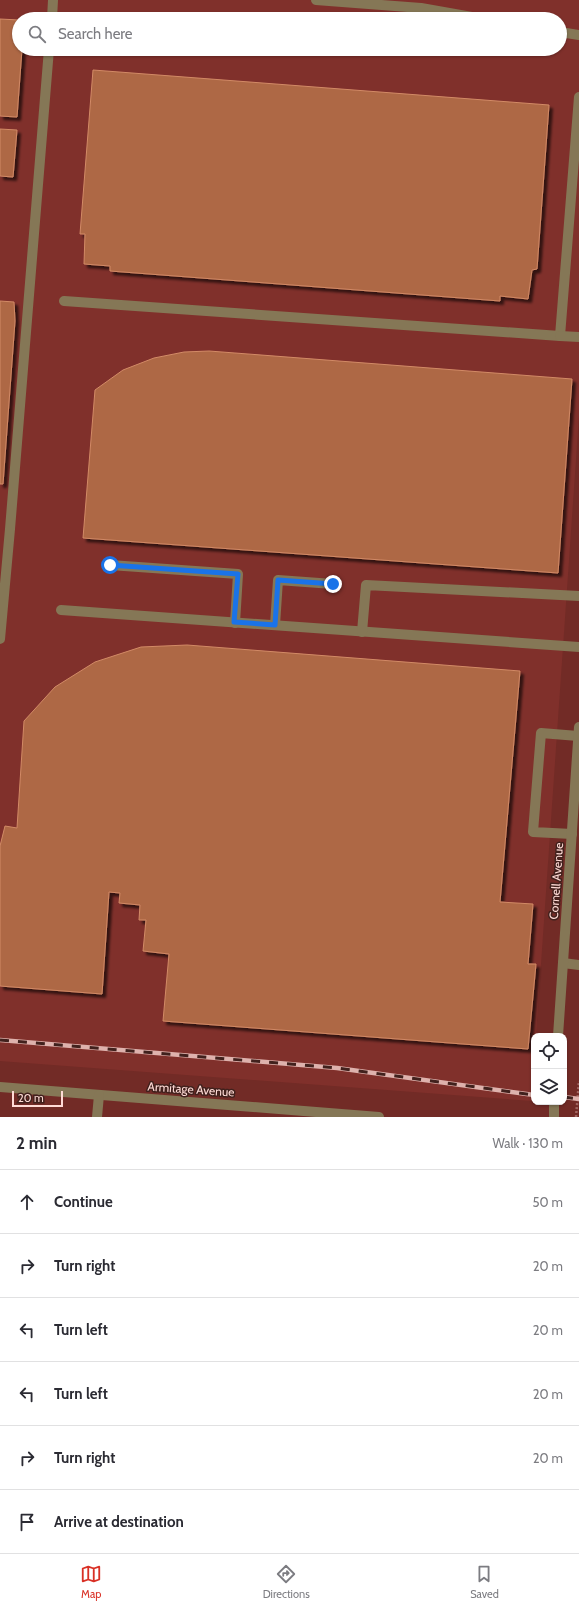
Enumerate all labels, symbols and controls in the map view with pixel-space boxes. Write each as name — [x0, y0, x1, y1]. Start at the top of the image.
search box — [12, 12, 567, 56]
icon: search — [26, 23, 48, 45]
text: Search here — [58, 25, 133, 43]
route start — [101, 556, 119, 574]
route end — [324, 575, 342, 593]
street label: Cornell Avenue — [546, 842, 566, 920]
map controls — [531, 1033, 567, 1105]
button: locate — [531, 1033, 567, 1069]
button: layers — [531, 1069, 567, 1105]
street label: Armitage Avenue — [147, 1078, 235, 1100]
scale bar — [12, 1089, 63, 1108]
text: 20 m — [18, 1091, 44, 1105]
text: 2 min — [16, 1133, 57, 1153]
text: Walk · 130 m — [492, 1135, 563, 1151]
icon: ahead — [16, 1191, 38, 1213]
text: Continue — [54, 1193, 113, 1211]
text: 50 m — [533, 1194, 563, 1210]
icon: right — [16, 1255, 38, 1277]
text: Turn right — [54, 1257, 115, 1275]
text: 20 m — [533, 1258, 563, 1274]
icon: left — [16, 1319, 38, 1341]
text: Turn left — [54, 1321, 108, 1339]
text: 20 m — [533, 1322, 563, 1338]
icon: left — [16, 1383, 38, 1405]
text: Turn left — [54, 1385, 108, 1403]
text: 20 m — [533, 1386, 563, 1402]
icon: right — [16, 1447, 38, 1469]
text: Turn right — [54, 1449, 115, 1467]
text: 20 m — [533, 1450, 563, 1466]
icon: arrive — [16, 1511, 38, 1533]
text: Arrive at destination — [54, 1513, 184, 1531]
tab: Map — [80, 1563, 102, 1601]
tab: Directions — [263, 1563, 310, 1601]
tab: Saved — [470, 1563, 499, 1601]

